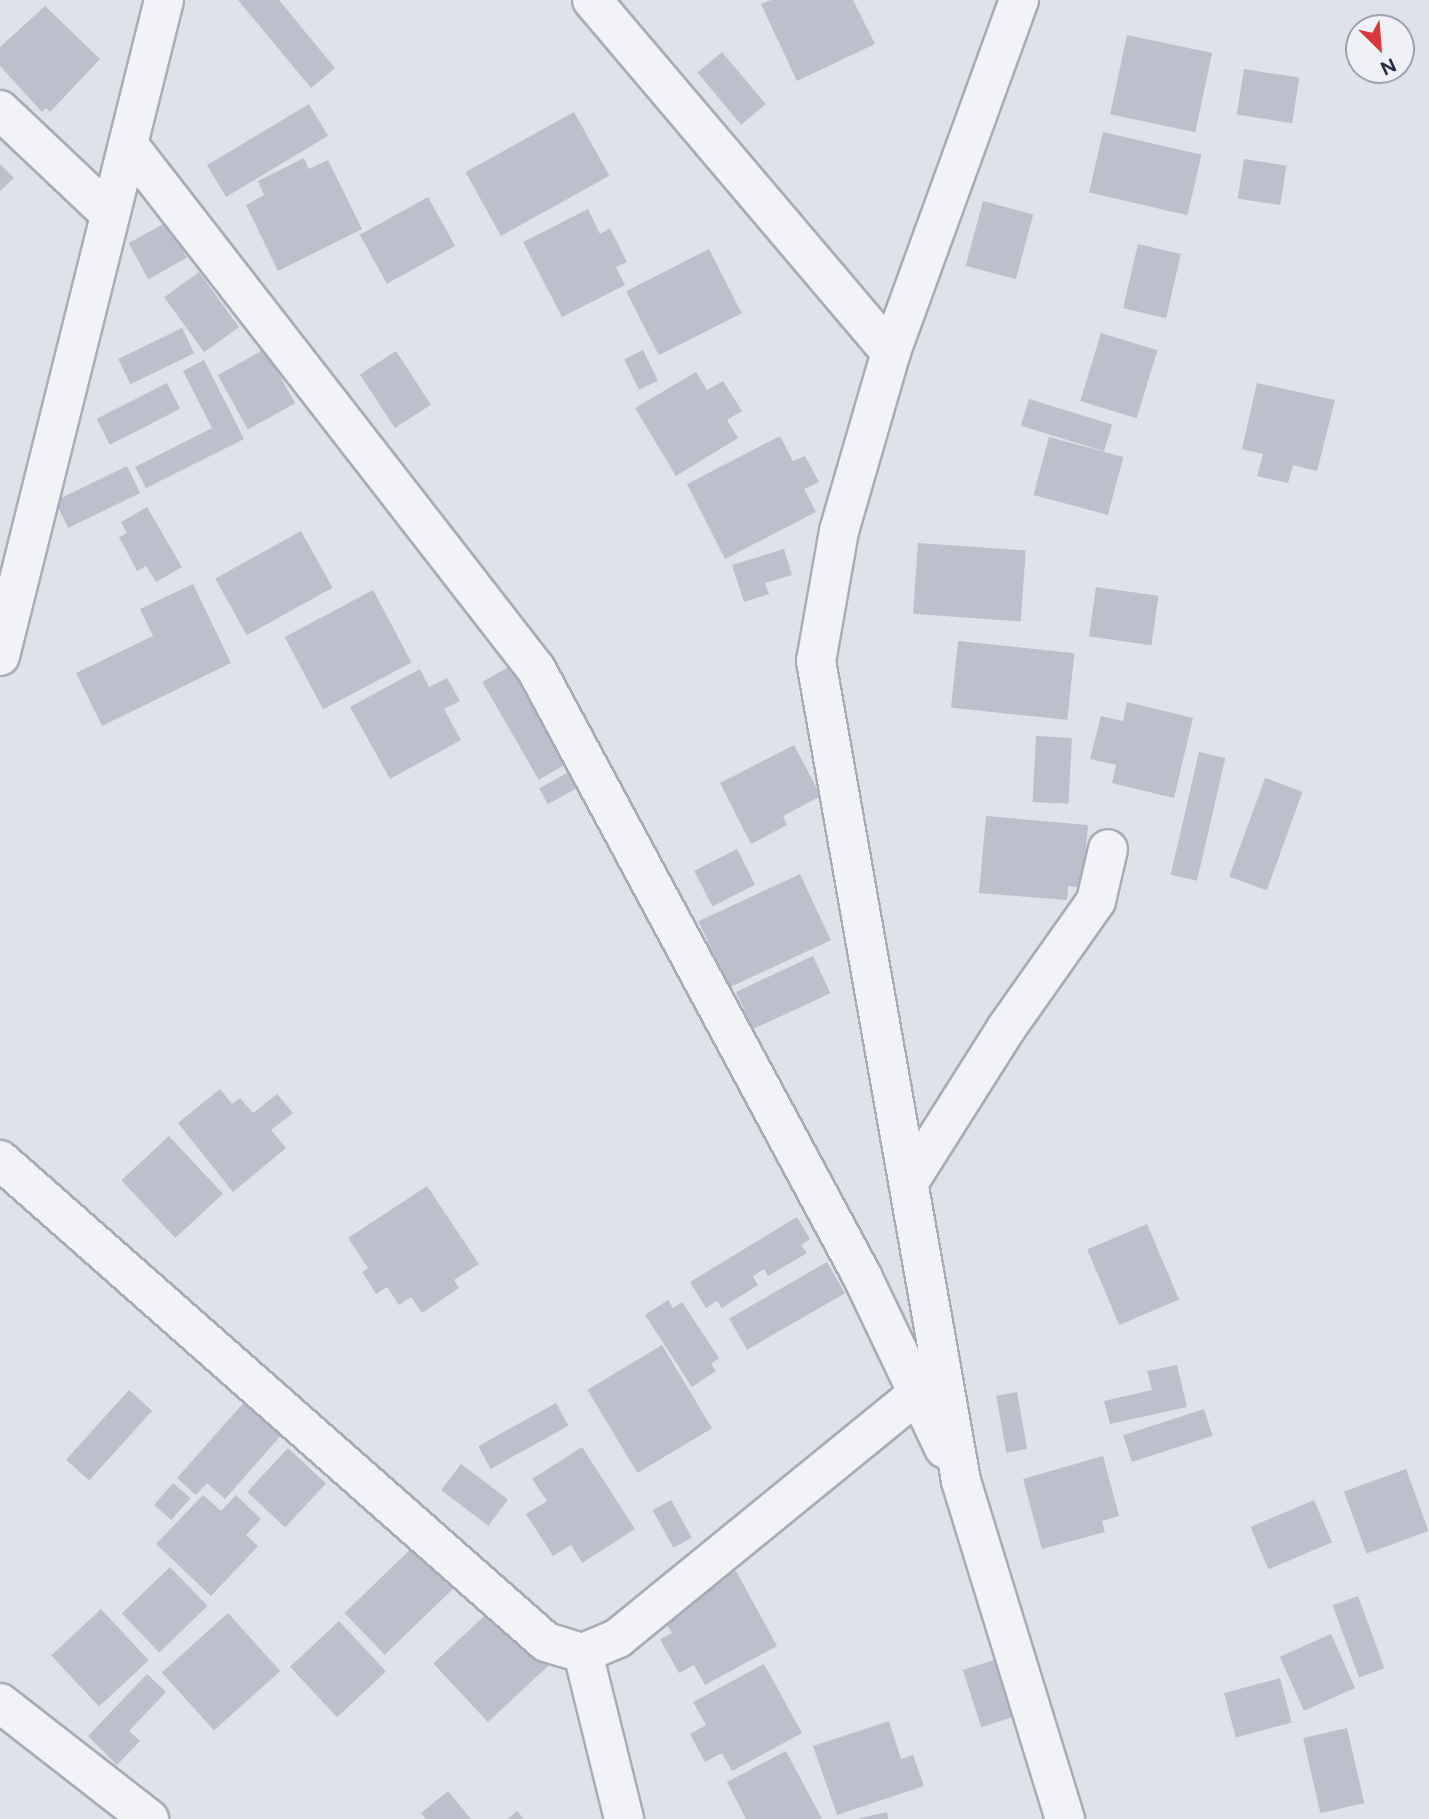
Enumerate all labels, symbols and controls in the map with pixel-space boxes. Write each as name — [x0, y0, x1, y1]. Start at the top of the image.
north arrow — [1345, 14, 1415, 84]
text: N — [1377, 53, 1400, 80]

